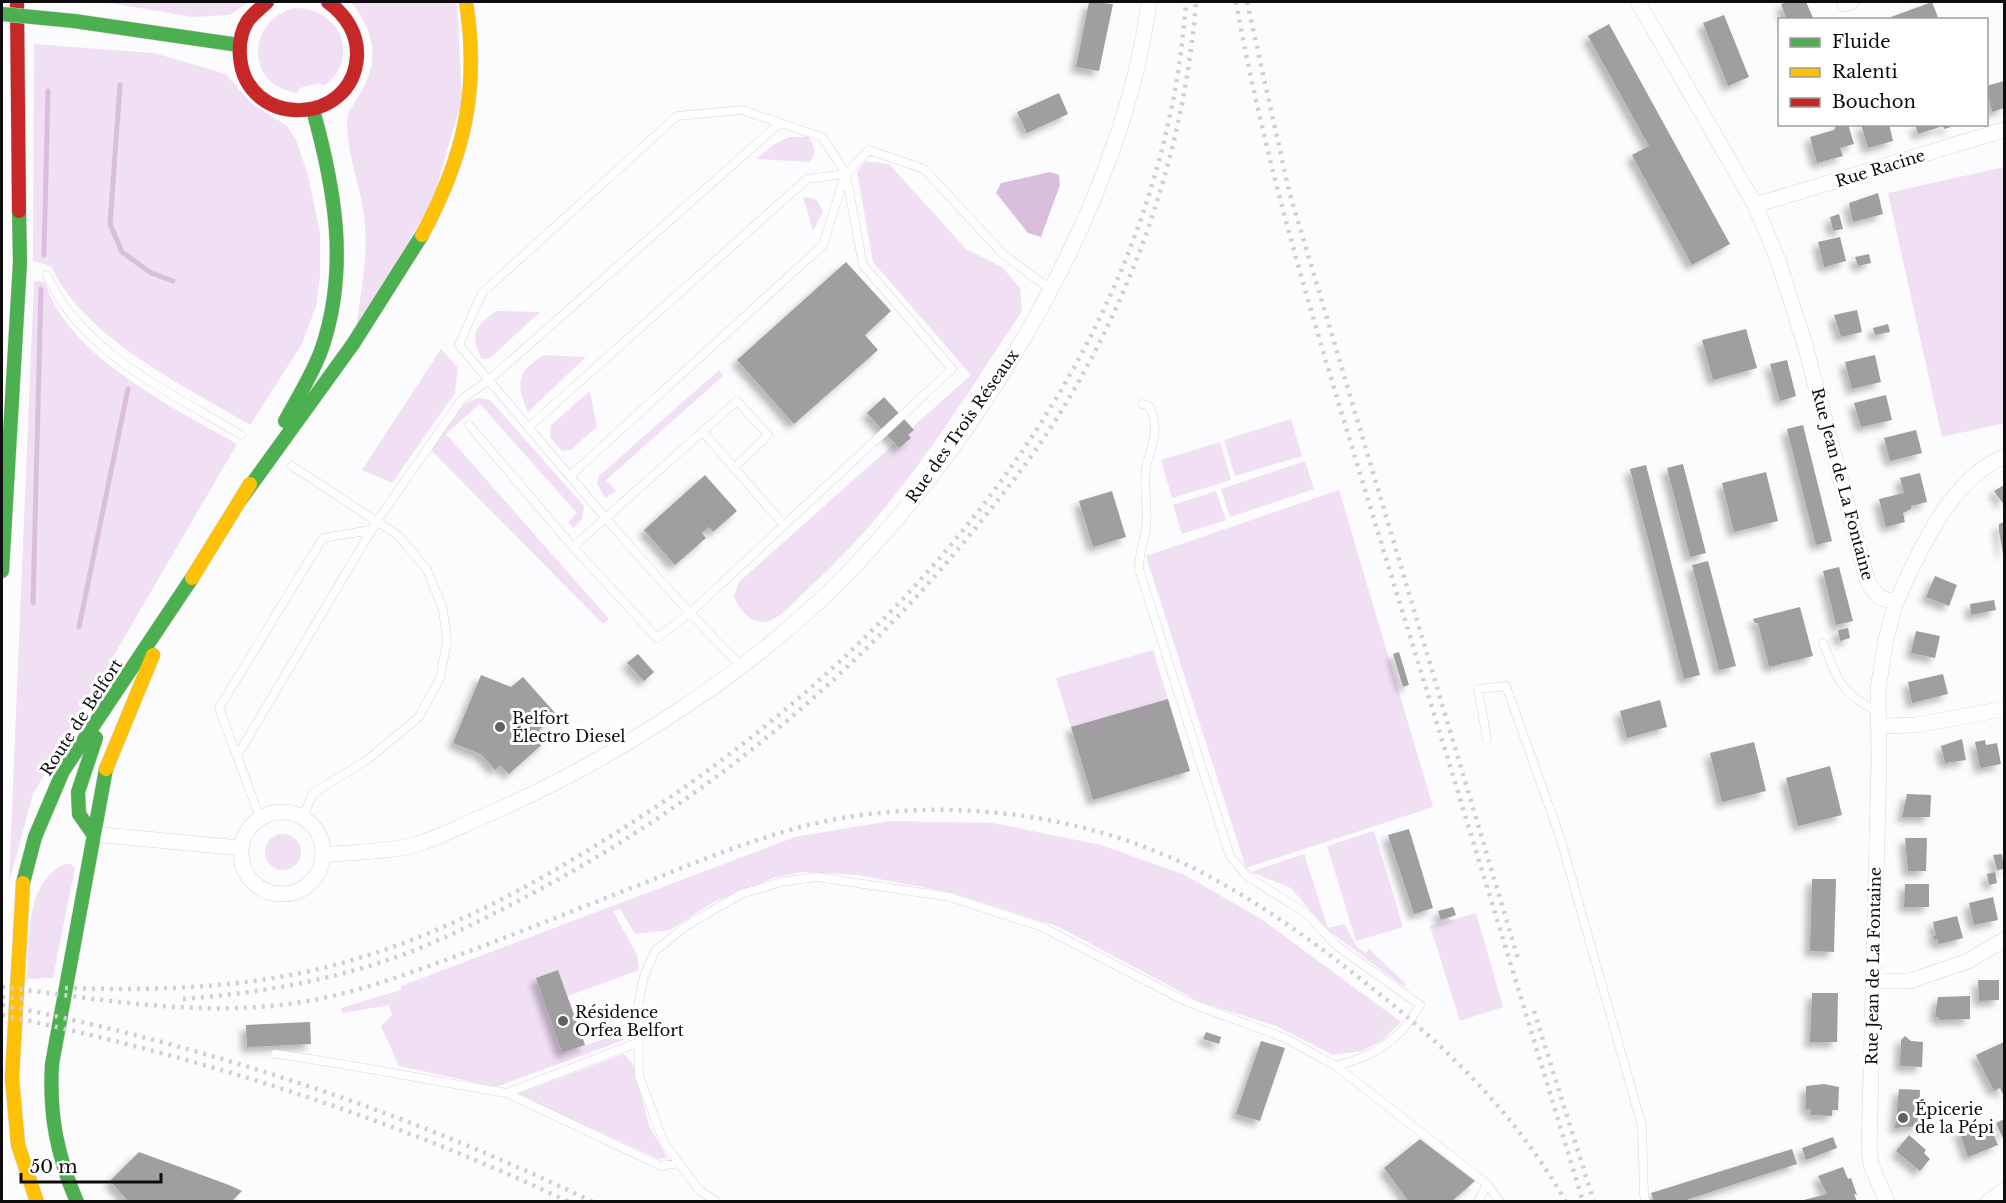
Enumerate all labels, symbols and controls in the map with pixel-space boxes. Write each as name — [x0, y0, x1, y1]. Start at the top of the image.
legend — [1778, 18, 1988, 126]
text: Fluide — [1832, 31, 1891, 53]
text: Ralenti — [1832, 61, 1898, 83]
text: Bouchon — [1832, 91, 1916, 113]
street label: Rue Racine — [1833, 145, 1927, 191]
street label: Rue des Trois Réseaux — [901, 345, 1023, 507]
street label: Rue Jean de La Fontaine — [1808, 386, 1878, 582]
street label: Route de Belfort — [36, 655, 126, 779]
place label: Belfort Électro Diesel — [512, 708, 626, 746]
marker: Belfort Électro Diesel — [493, 720, 507, 734]
street label: Rue Jean de La Fontaine — [1861, 867, 1885, 1065]
place label: Résidence Orfea Belfort — [575, 1002, 684, 1040]
marker: Résidence Orfea Belfort — [556, 1014, 570, 1028]
place label: Épicerie de la Pépi — [1915, 1099, 1995, 1137]
marker: Épicerie de la Pépi — [1896, 1111, 1910, 1125]
scale bar — [21, 1146, 160, 1184]
text: 50 m — [30, 1156, 78, 1178]

